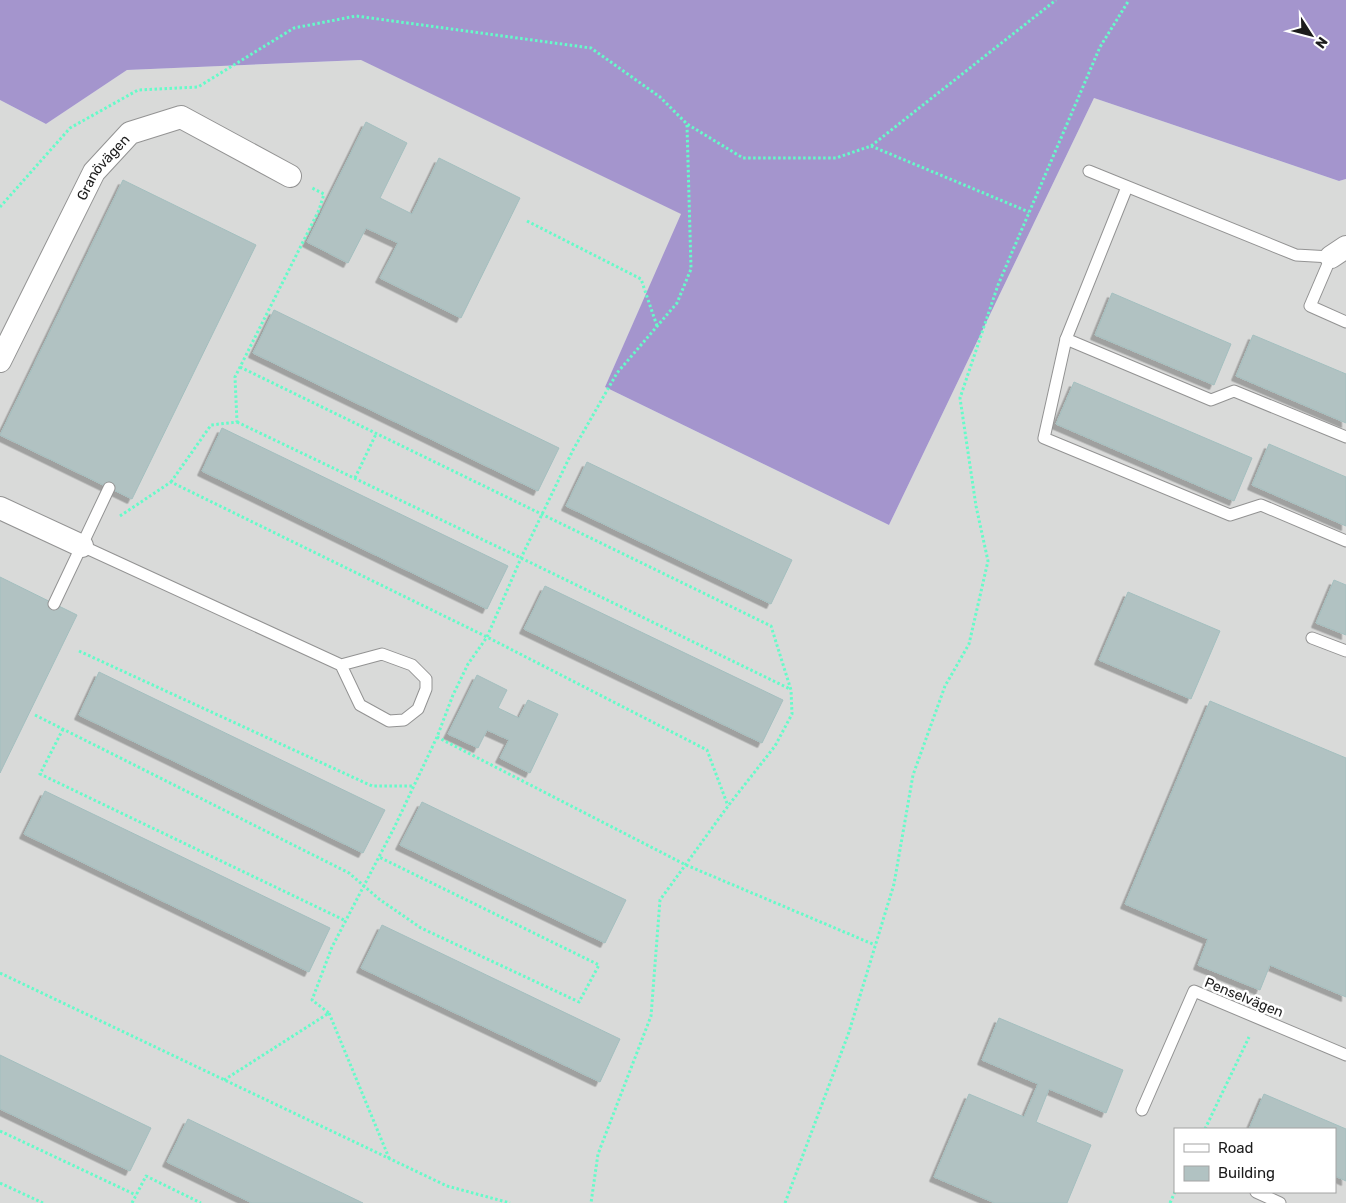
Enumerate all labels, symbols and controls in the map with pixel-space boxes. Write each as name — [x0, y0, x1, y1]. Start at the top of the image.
north arrow — [1286, 10, 1336, 60]
text: N — [1311, 33, 1331, 51]
street label: Granövägen — [73, 131, 133, 203]
street label: Penselvägen — [1202, 974, 1286, 1021]
legend — [1174, 1128, 1336, 1193]
text: Road — [1218, 1139, 1254, 1157]
text: Building — [1218, 1164, 1275, 1182]

